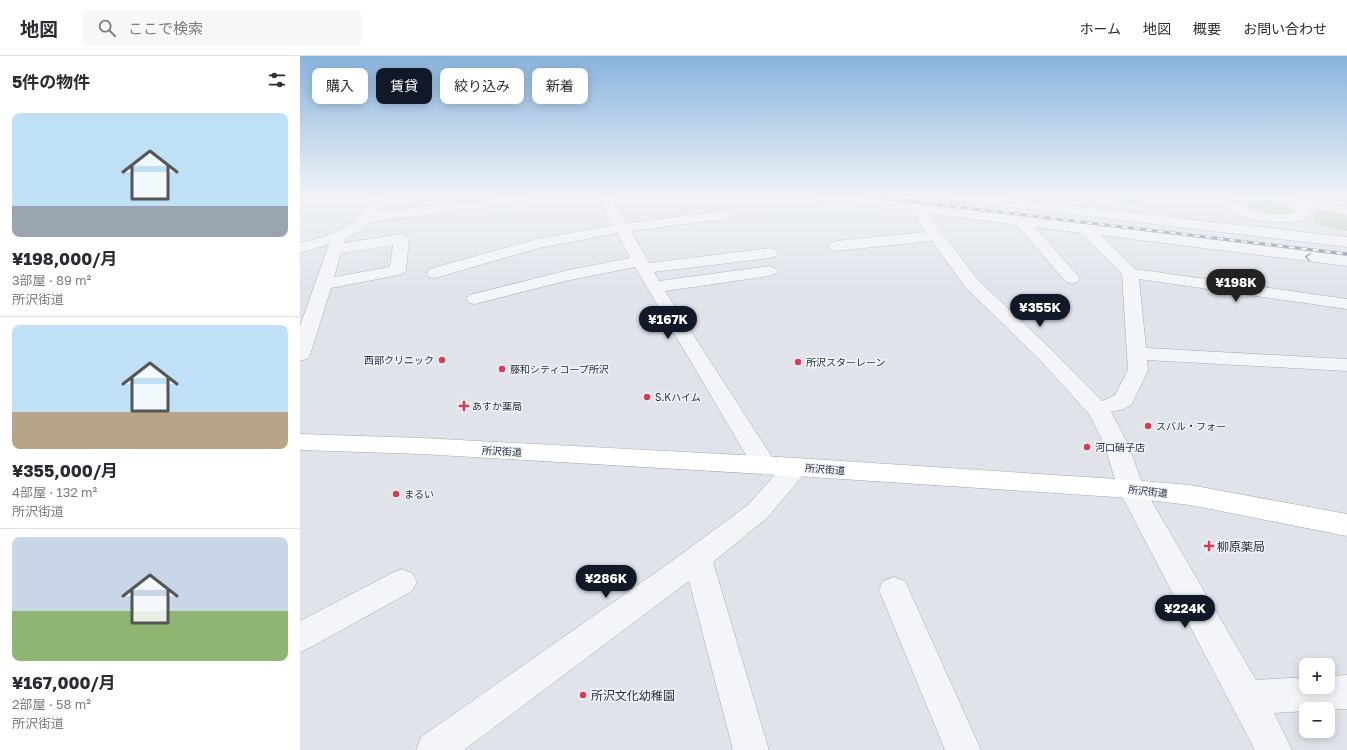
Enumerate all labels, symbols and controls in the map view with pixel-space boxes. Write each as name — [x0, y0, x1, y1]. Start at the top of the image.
search box — [82, 10, 362, 46]
text: 地図 — [20, 17, 58, 40]
icon: search — [96, 17, 118, 39]
text: ここで検索 — [128, 19, 203, 37]
text: ホーム — [1079, 20, 1121, 37]
text: 地図 — [1143, 20, 1171, 37]
text: 概要 — [1193, 20, 1221, 37]
text: お問い合わせ — [1243, 20, 1327, 37]
chip: 購入 — [312, 68, 368, 104]
chip: 賃貸 — [376, 68, 432, 104]
chip: 絞り込み — [440, 68, 524, 104]
chip: 新着 — [532, 68, 588, 104]
icon: filters — [266, 69, 288, 91]
text: 5件の物件 — [12, 71, 90, 92]
icon: home — [114, 139, 186, 211]
text: ¥198,000/月 — [12, 248, 117, 269]
one-way arrow — [1305, 252, 1311, 261]
pin: ¥198K — [1208, 269, 1264, 303]
text: 3部屋 · 89 m² — [12, 272, 91, 288]
text: ¥198K — [1215, 274, 1257, 290]
text: 所沢街道 — [12, 291, 64, 307]
pin: ¥355K — [1012, 294, 1068, 328]
text: ¥355K — [1019, 299, 1061, 315]
pin: ¥167K — [640, 306, 696, 340]
text: ¥167K — [648, 311, 688, 327]
icon: home — [114, 351, 186, 423]
place label: 西部クリニック — [364, 354, 434, 366]
marker: 西部クリニック — [437, 355, 447, 365]
place label: 所沢スターレーン — [806, 356, 886, 368]
marker: 所沢スターレーン — [793, 357, 803, 367]
place label: 藤和シティコープ所沢 — [510, 363, 609, 375]
marker: 藤和シティコープ所沢 — [497, 364, 507, 374]
place label: S.Kハイム — [655, 391, 701, 403]
marker: S.Kハイム — [642, 392, 652, 402]
place label: あすか薬局 — [472, 400, 522, 412]
marker: あすか薬局 — [459, 401, 469, 411]
place label: スバル・フォー — [1156, 420, 1226, 432]
marker: スバル・フォー — [1143, 421, 1153, 431]
place label: 河口硝子店 — [1095, 441, 1145, 453]
marker: 河口硝子店 — [1082, 442, 1092, 452]
street label: 所沢街道 — [482, 444, 522, 458]
text: ¥355,000/月 — [12, 460, 118, 481]
street label: 所沢街道 — [805, 462, 845, 476]
street label: 所沢街道 — [1127, 483, 1169, 499]
text: 4部屋 · 132 m² — [12, 484, 97, 500]
place label: まるい — [404, 488, 434, 500]
marker: まるい — [391, 489, 401, 499]
text: 所沢街道 — [12, 503, 64, 519]
place label: 柳原薬局 — [1217, 539, 1265, 554]
marker: 柳原薬局 — [1204, 541, 1214, 551]
icon: home — [114, 563, 186, 635]
pin: ¥286K — [578, 565, 634, 599]
text: ¥286K — [585, 570, 627, 586]
pin: ¥224K — [1157, 595, 1213, 629]
text: ¥224K — [1164, 600, 1206, 616]
map controls — [1299, 658, 1335, 738]
button: + — [1299, 658, 1335, 694]
text: ¥167,000/月 — [12, 672, 116, 693]
place label: 所沢文化幼稚園 — [591, 688, 675, 703]
marker: 所沢文化幼稚園 — [578, 690, 588, 700]
text: 2部屋 · 58 m² — [12, 696, 91, 712]
button: − — [1299, 702, 1335, 738]
text: 所沢街道 — [12, 715, 64, 731]

